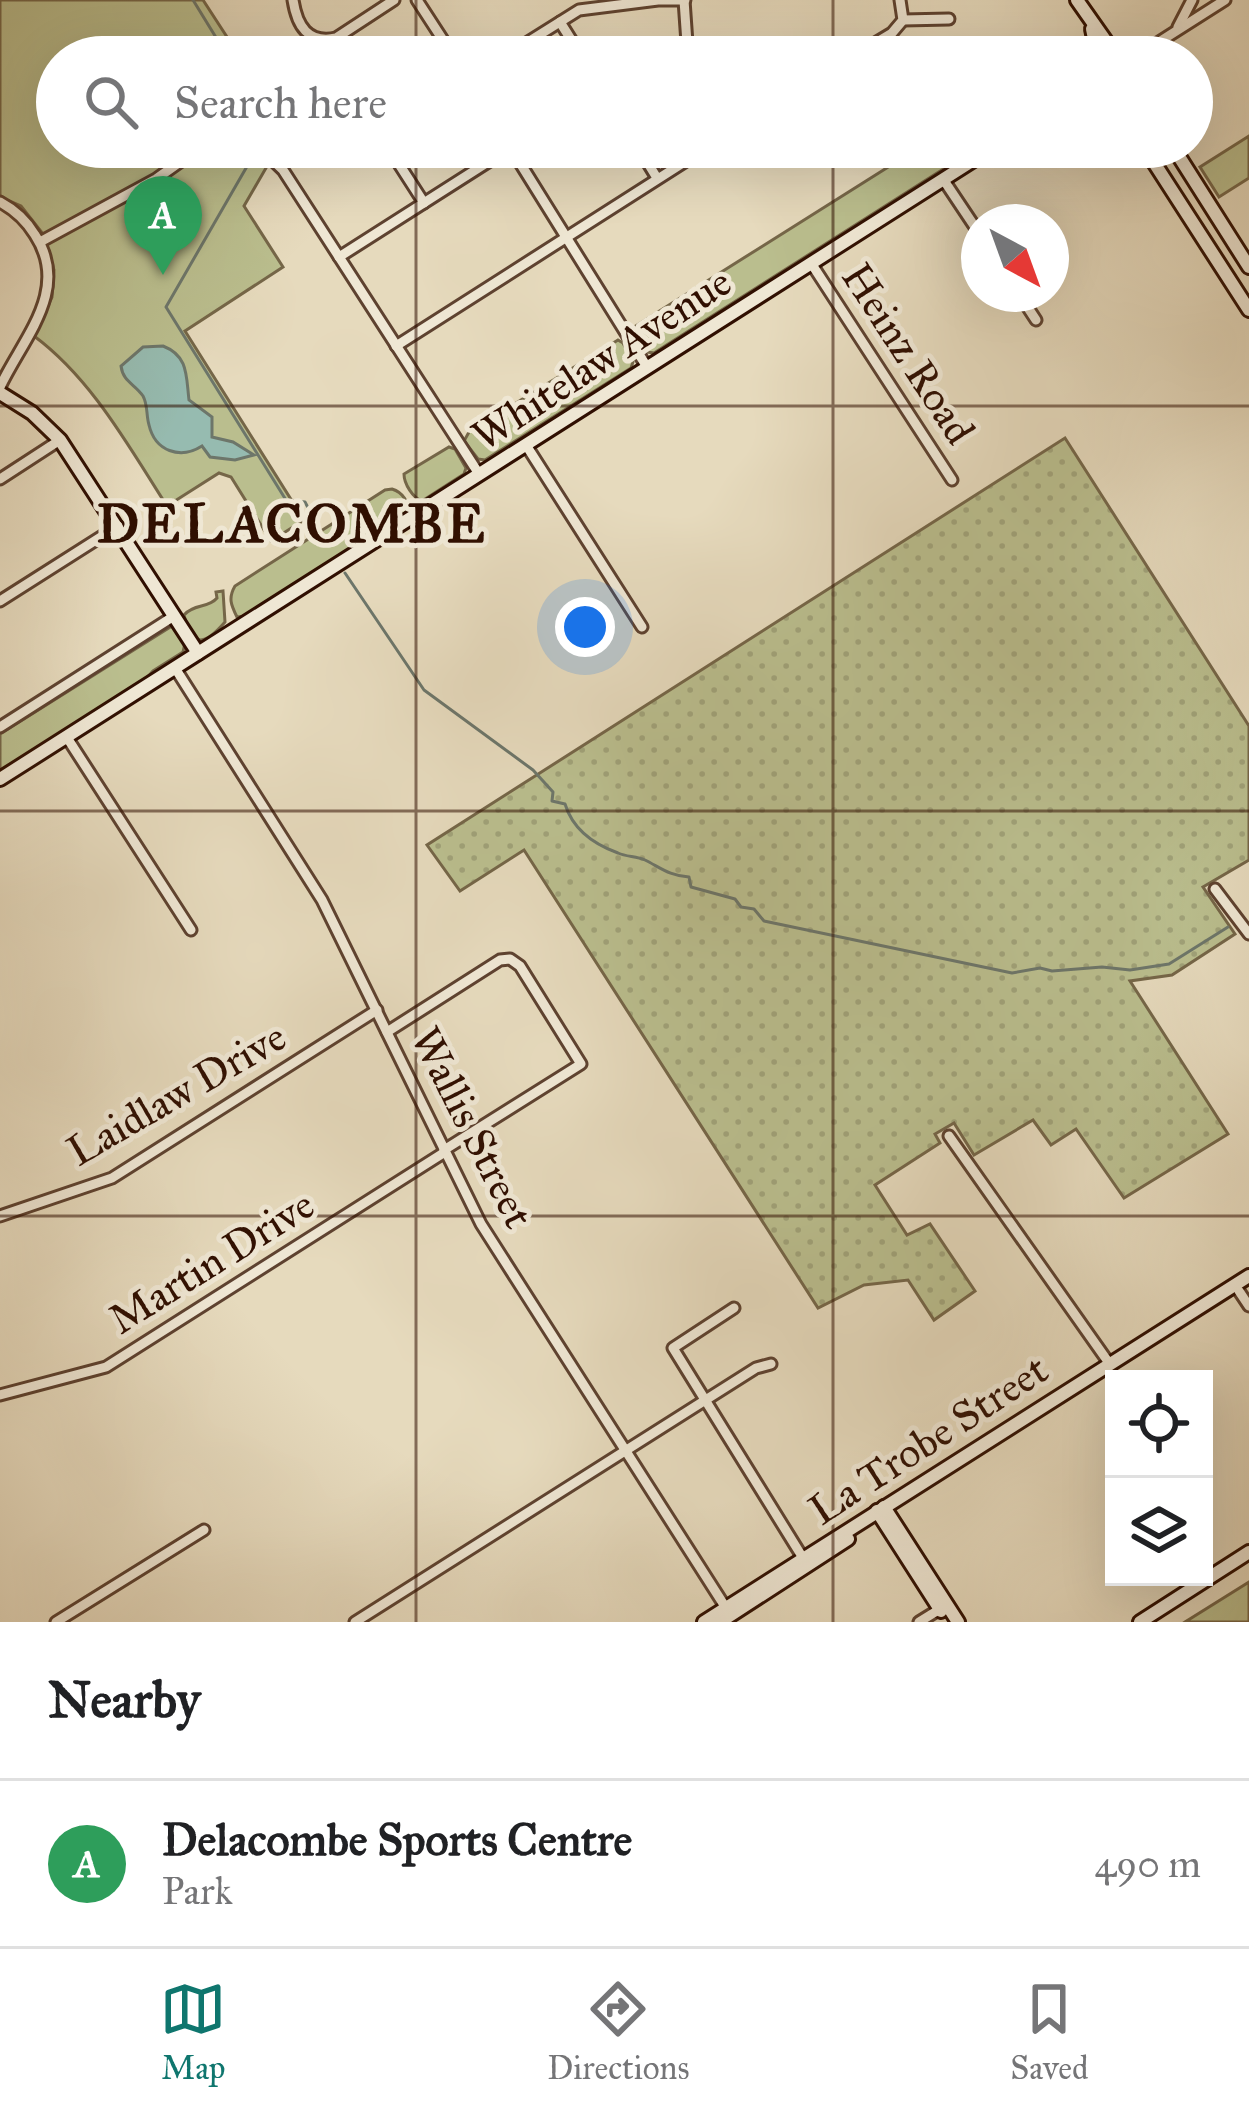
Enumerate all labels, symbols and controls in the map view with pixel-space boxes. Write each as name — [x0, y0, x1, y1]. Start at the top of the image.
search box — [36, 36, 1213, 168]
icon: search — [78, 69, 144, 135]
text: Search here — [174, 75, 387, 130]
pin: A — [124, 176, 202, 275]
north arrow — [961, 204, 1069, 312]
street label: Heinz Road — [830, 253, 986, 454]
street label: Whitelaw Avenue — [462, 256, 741, 462]
district label: DELACOMBE — [96, 491, 488, 557]
your location — [555, 597, 615, 657]
street label: Laidlaw Drive — [58, 1010, 295, 1177]
street label: Wallis Street — [399, 1018, 545, 1237]
street label: Martin Drive — [99, 1178, 324, 1345]
street label: La Trobe Street — [800, 1343, 1058, 1536]
map controls — [1105, 1370, 1213, 1586]
button: locate — [1105, 1370, 1213, 1478]
button: layers — [1105, 1478, 1213, 1586]
text: Nearby — [48, 1669, 200, 1731]
text: Delacombe Sports Centre — [162, 1812, 632, 1867]
text: A — [74, 1840, 100, 1888]
text: 490 m — [1094, 1840, 1201, 1888]
text: Park — [162, 1867, 233, 1915]
tab: Map — [160, 1976, 226, 2088]
tab: Directions — [547, 1976, 689, 2088]
tab: Saved — [1010, 1976, 1089, 2088]

